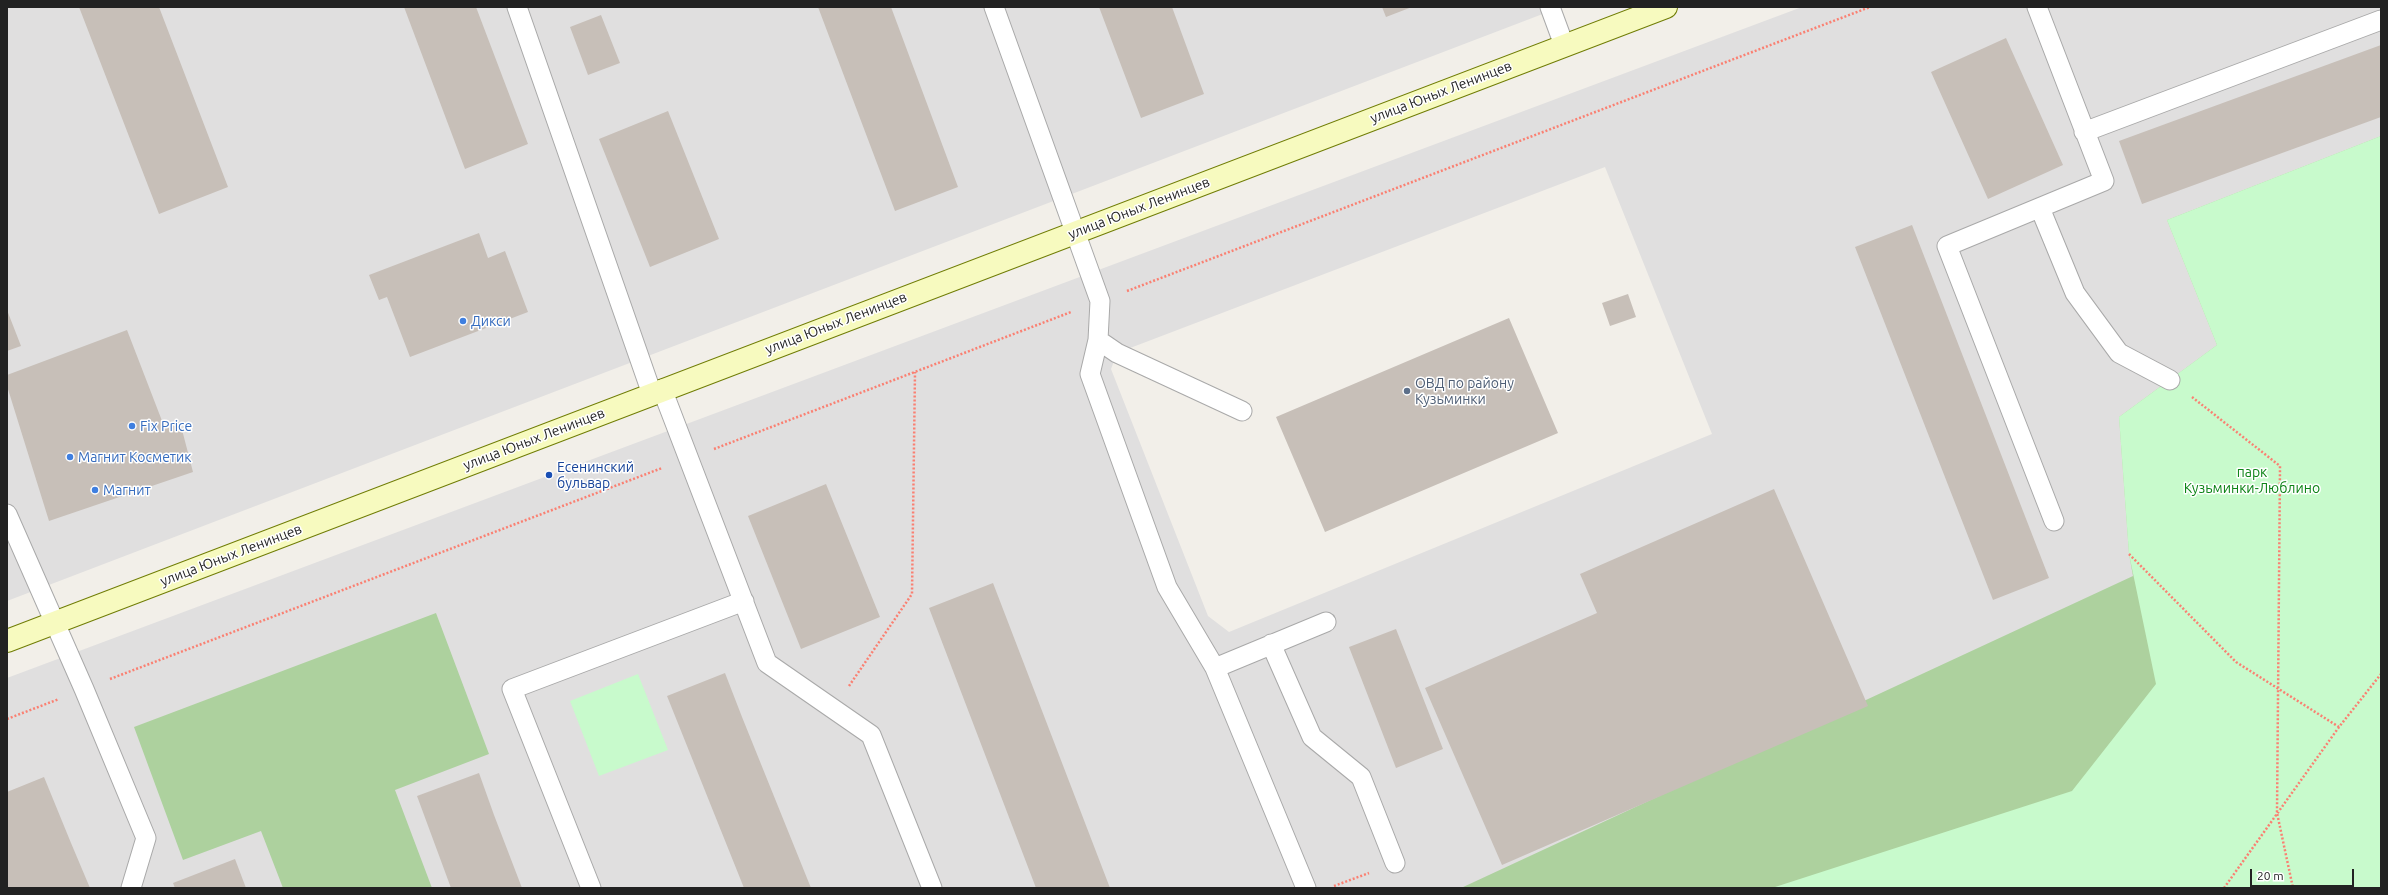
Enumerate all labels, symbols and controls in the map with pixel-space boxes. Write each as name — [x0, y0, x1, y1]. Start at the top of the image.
street label: улица Юных Ленинцев — [1368, 57, 1514, 127]
street label: улица Юных Ленинцев — [1066, 173, 1212, 243]
street label: улица Юных Ленинцев — [763, 288, 909, 358]
place label: Дикси — [471, 313, 511, 329]
marker: Дикси — [458, 316, 468, 326]
place label: ОВД по району Кузьминки — [1415, 375, 1514, 408]
marker: ОВД по району Кузьминки — [1402, 386, 1412, 396]
street label: улица Юных Ленинцев — [461, 404, 607, 474]
place label: Fix Price — [140, 418, 192, 434]
marker: Fix Price — [127, 421, 137, 431]
place label: Магнит Косметик — [78, 449, 192, 465]
marker: Магнит Косметик — [65, 452, 75, 462]
place label: Есенинский бульвар — [557, 459, 634, 492]
park label: парк Кузьминки-Люблино — [2184, 464, 2320, 496]
marker: Есенинский бульвар — [544, 470, 554, 480]
place label: Магнит — [103, 482, 151, 498]
marker: Магнит — [90, 485, 100, 495]
street label: улица Юных Ленинцев — [158, 520, 304, 590]
scale bar — [2252, 861, 2356, 887]
text: 20 m — [2257, 869, 2284, 882]

